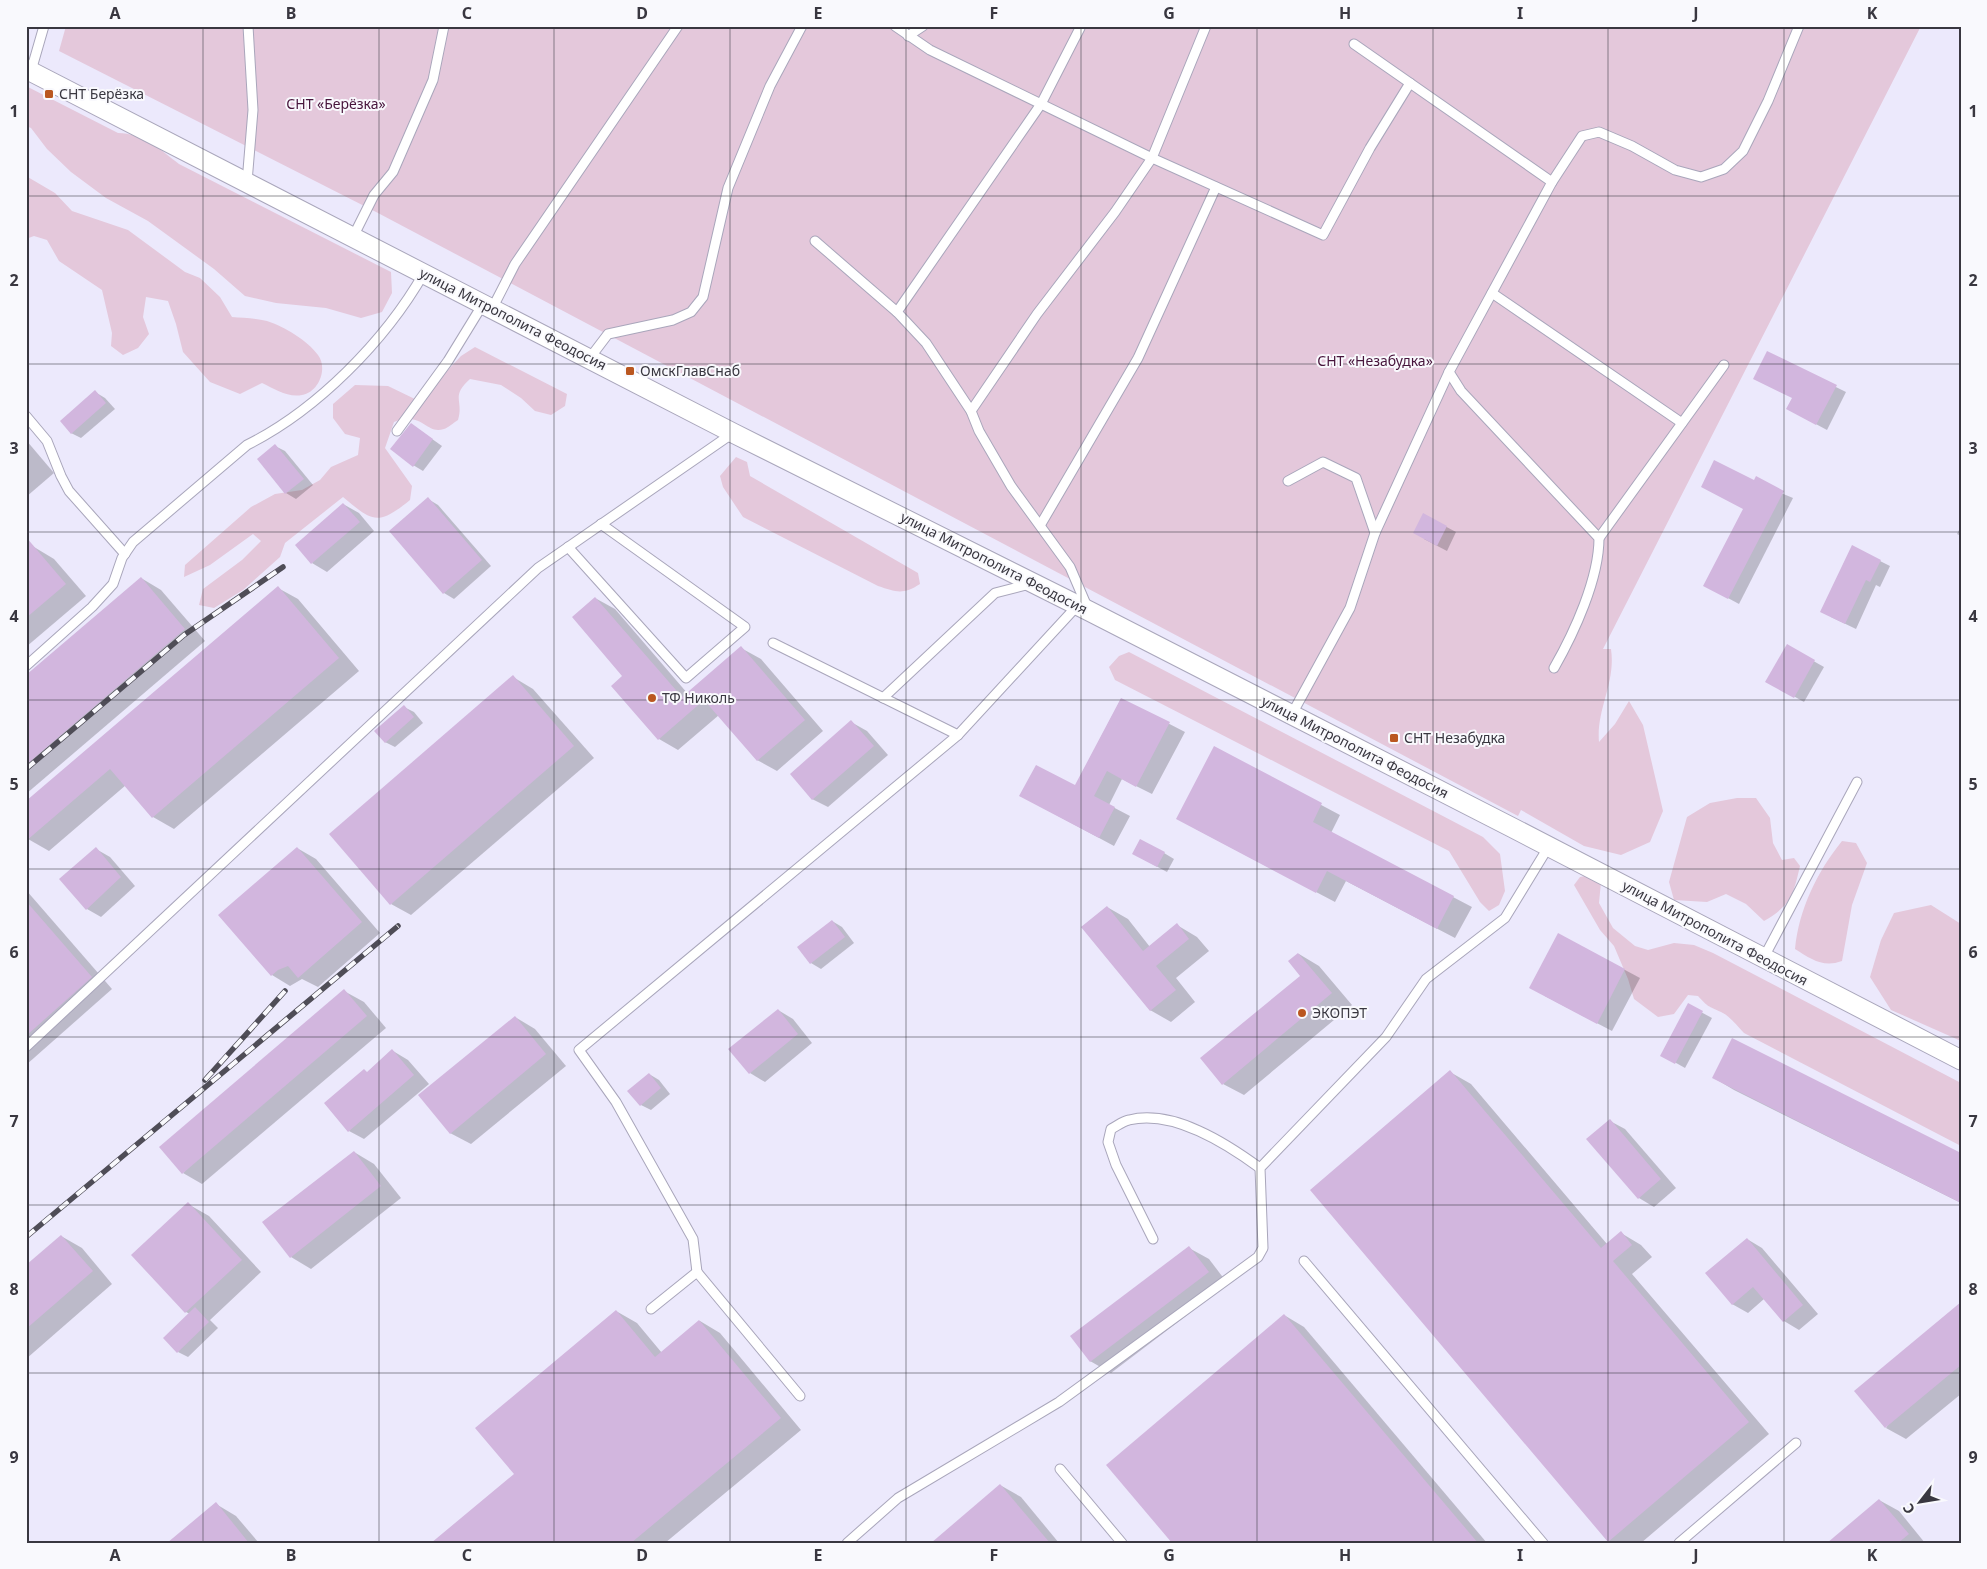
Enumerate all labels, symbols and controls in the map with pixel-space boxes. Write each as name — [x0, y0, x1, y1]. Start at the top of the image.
text: A — [109, 2, 121, 24]
text: B — [286, 2, 296, 24]
text: C — [462, 2, 472, 24]
text: D — [636, 2, 648, 24]
text: E — [814, 2, 823, 24]
text: F — [990, 2, 998, 24]
text: G — [1163, 2, 1175, 24]
text: H — [1339, 2, 1351, 24]
text: I — [1517, 2, 1523, 24]
text: J — [1691, 2, 1699, 24]
text: K — [1867, 2, 1878, 24]
place label: СНТ Берёзка — [59, 84, 144, 103]
marker: СНТ Берёзка — [43, 88, 55, 100]
park label: СНТ «Берёзка» — [286, 94, 386, 113]
text: 1 — [9, 100, 19, 122]
text: 1 — [1968, 100, 1978, 122]
street label: улица Митрополита Феодосия — [416, 263, 610, 374]
text: 2 — [9, 269, 19, 291]
text: 2 — [1968, 269, 1978, 291]
park label: СНТ «Незабудка» — [1317, 351, 1433, 370]
place label: ОмскГлавСнаб — [640, 361, 740, 380]
marker: ОмскГлавСнаб — [624, 365, 636, 377]
text: 3 — [9, 437, 19, 459]
text: 3 — [1968, 437, 1978, 459]
street label: улица Митрополита Феодосия — [897, 507, 1091, 618]
text: 4 — [9, 605, 19, 627]
text: 4 — [1968, 605, 1978, 627]
place label: ТФ Николь — [662, 688, 735, 707]
street label: улица Митрополита Феодосия — [1258, 691, 1452, 802]
marker: ТФ Николь — [646, 692, 658, 704]
place label: СНТ Незабудка — [1404, 728, 1505, 747]
marker: СНТ Незабудка — [1388, 732, 1400, 744]
text: 5 — [9, 773, 19, 795]
text: 5 — [1968, 773, 1978, 795]
street label: улица Митрополита Феодосия — [1619, 875, 1811, 990]
text: 6 — [9, 941, 19, 963]
text: 6 — [1968, 941, 1978, 963]
place label: ЭКОПЭТ — [1312, 1003, 1367, 1022]
marker: ЭКОПЭТ — [1296, 1007, 1308, 1019]
text: 7 — [9, 1110, 19, 1132]
text: 7 — [1968, 1110, 1978, 1132]
text: 8 — [9, 1278, 19, 1300]
text: 8 — [1968, 1278, 1978, 1300]
text: 9 — [9, 1446, 19, 1468]
text: 9 — [1968, 1446, 1978, 1468]
north arrow — [1894, 1476, 1944, 1526]
text: С — [1898, 1500, 1919, 1518]
text: A — [109, 1544, 121, 1566]
text: B — [286, 1544, 296, 1566]
text: C — [462, 1544, 472, 1566]
text: D — [636, 1544, 648, 1566]
text: E — [814, 1544, 823, 1566]
text: F — [990, 1544, 998, 1566]
text: G — [1163, 1544, 1175, 1566]
text: H — [1339, 1544, 1351, 1566]
text: I — [1517, 1544, 1523, 1566]
text: J — [1691, 1544, 1699, 1566]
text: K — [1867, 1544, 1878, 1566]

